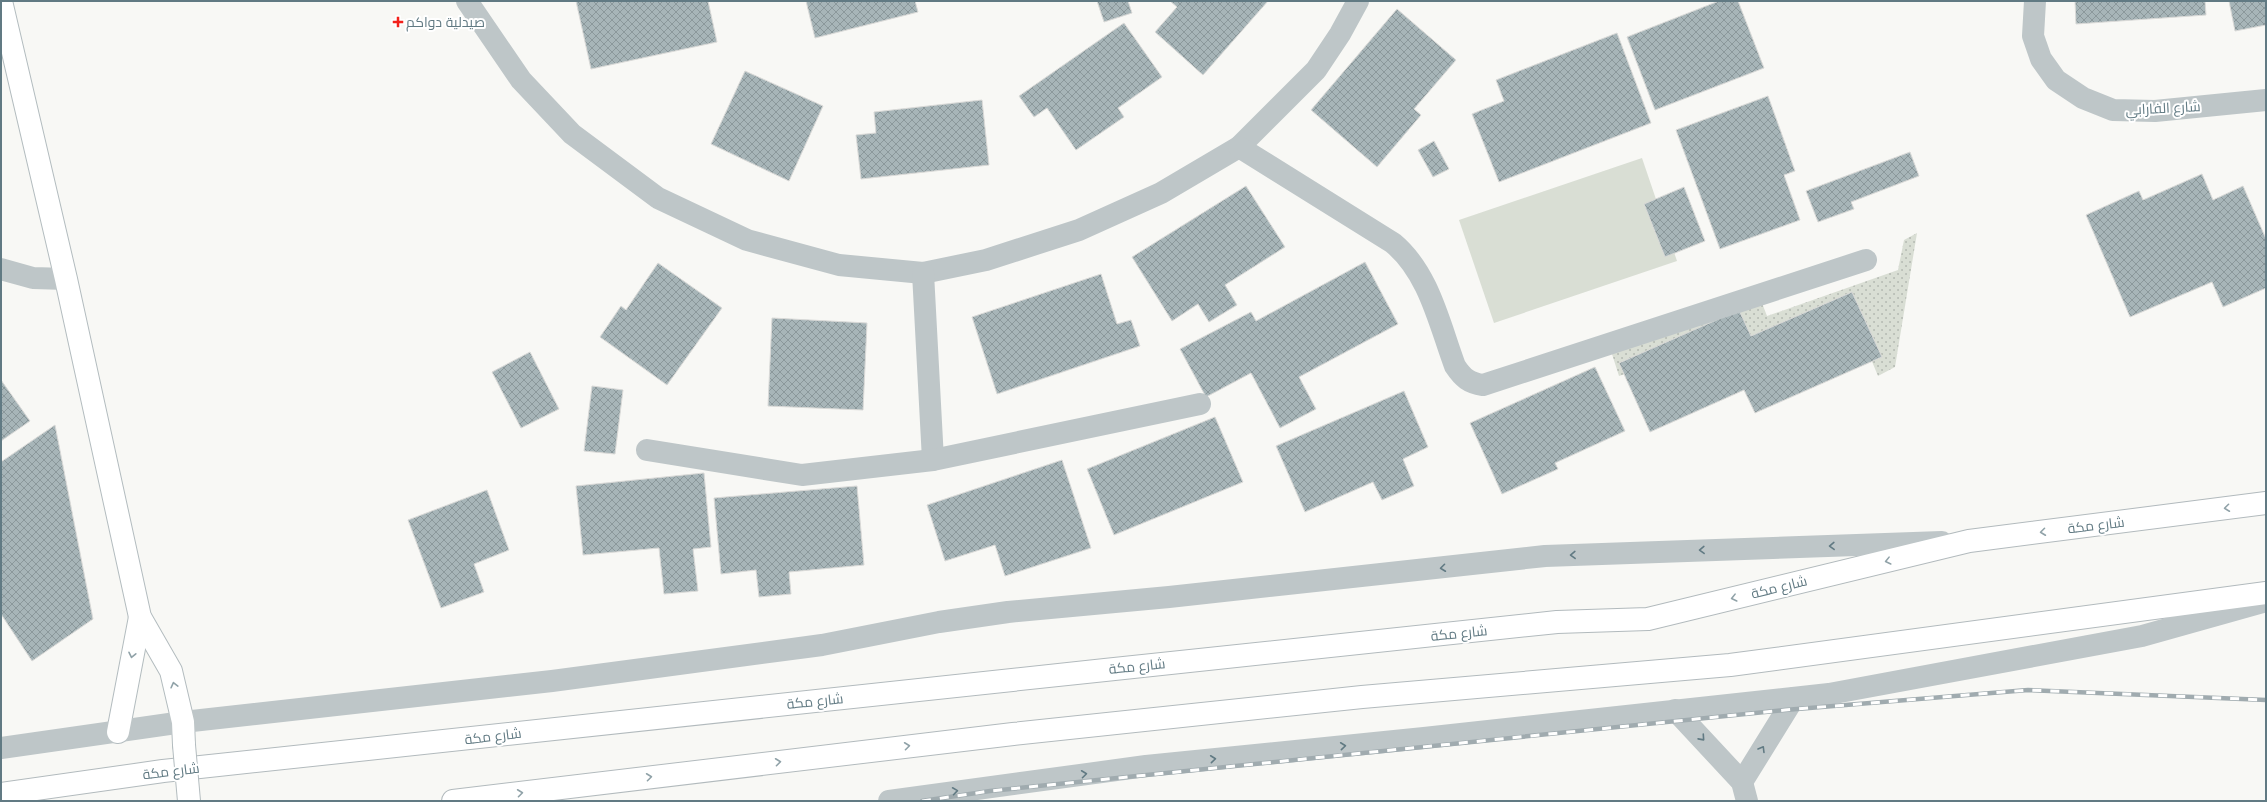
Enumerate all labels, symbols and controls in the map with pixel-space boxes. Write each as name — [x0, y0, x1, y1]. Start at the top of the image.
place label: صيدلية دواكم — [406, 13, 485, 32]
marker: صيدلية دواكم — [393, 17, 403, 27]
street label: شارع الفارابي — [2125, 97, 2201, 122]
one-way arrow — [2224, 503, 2230, 512]
street label: شارع مكة — [2067, 513, 2125, 537]
one-way arrow — [2040, 527, 2046, 536]
one-way arrow — [1829, 542, 1835, 550]
one-way arrow — [1699, 546, 1705, 555]
one-way arrow — [1570, 550, 1576, 559]
one-way arrow — [1885, 556, 1892, 565]
one-way arrow — [1440, 563, 1446, 572]
street label: شارع مكة — [1749, 571, 1809, 603]
one-way arrow — [1731, 593, 1738, 602]
street label: شارع مكة — [1430, 621, 1488, 645]
one-way arrow — [128, 652, 136, 659]
street label: شارع مكة — [1108, 654, 1166, 678]
one-way arrow — [170, 681, 179, 688]
street label: شارع مكة — [786, 689, 844, 713]
street label: شارع مكة — [464, 724, 522, 748]
one-way arrow — [1697, 733, 1704, 741]
one-way arrow — [904, 742, 910, 751]
one-way arrow — [1340, 742, 1346, 751]
one-way arrow — [1757, 746, 1764, 753]
one-way arrow — [1210, 755, 1216, 764]
one-way arrow — [775, 758, 781, 767]
street label: شارع مكة — [142, 759, 200, 783]
one-way arrow — [1081, 770, 1087, 779]
one-way arrow — [646, 773, 652, 782]
one-way arrow — [952, 787, 959, 796]
one-way arrow — [517, 789, 523, 798]

